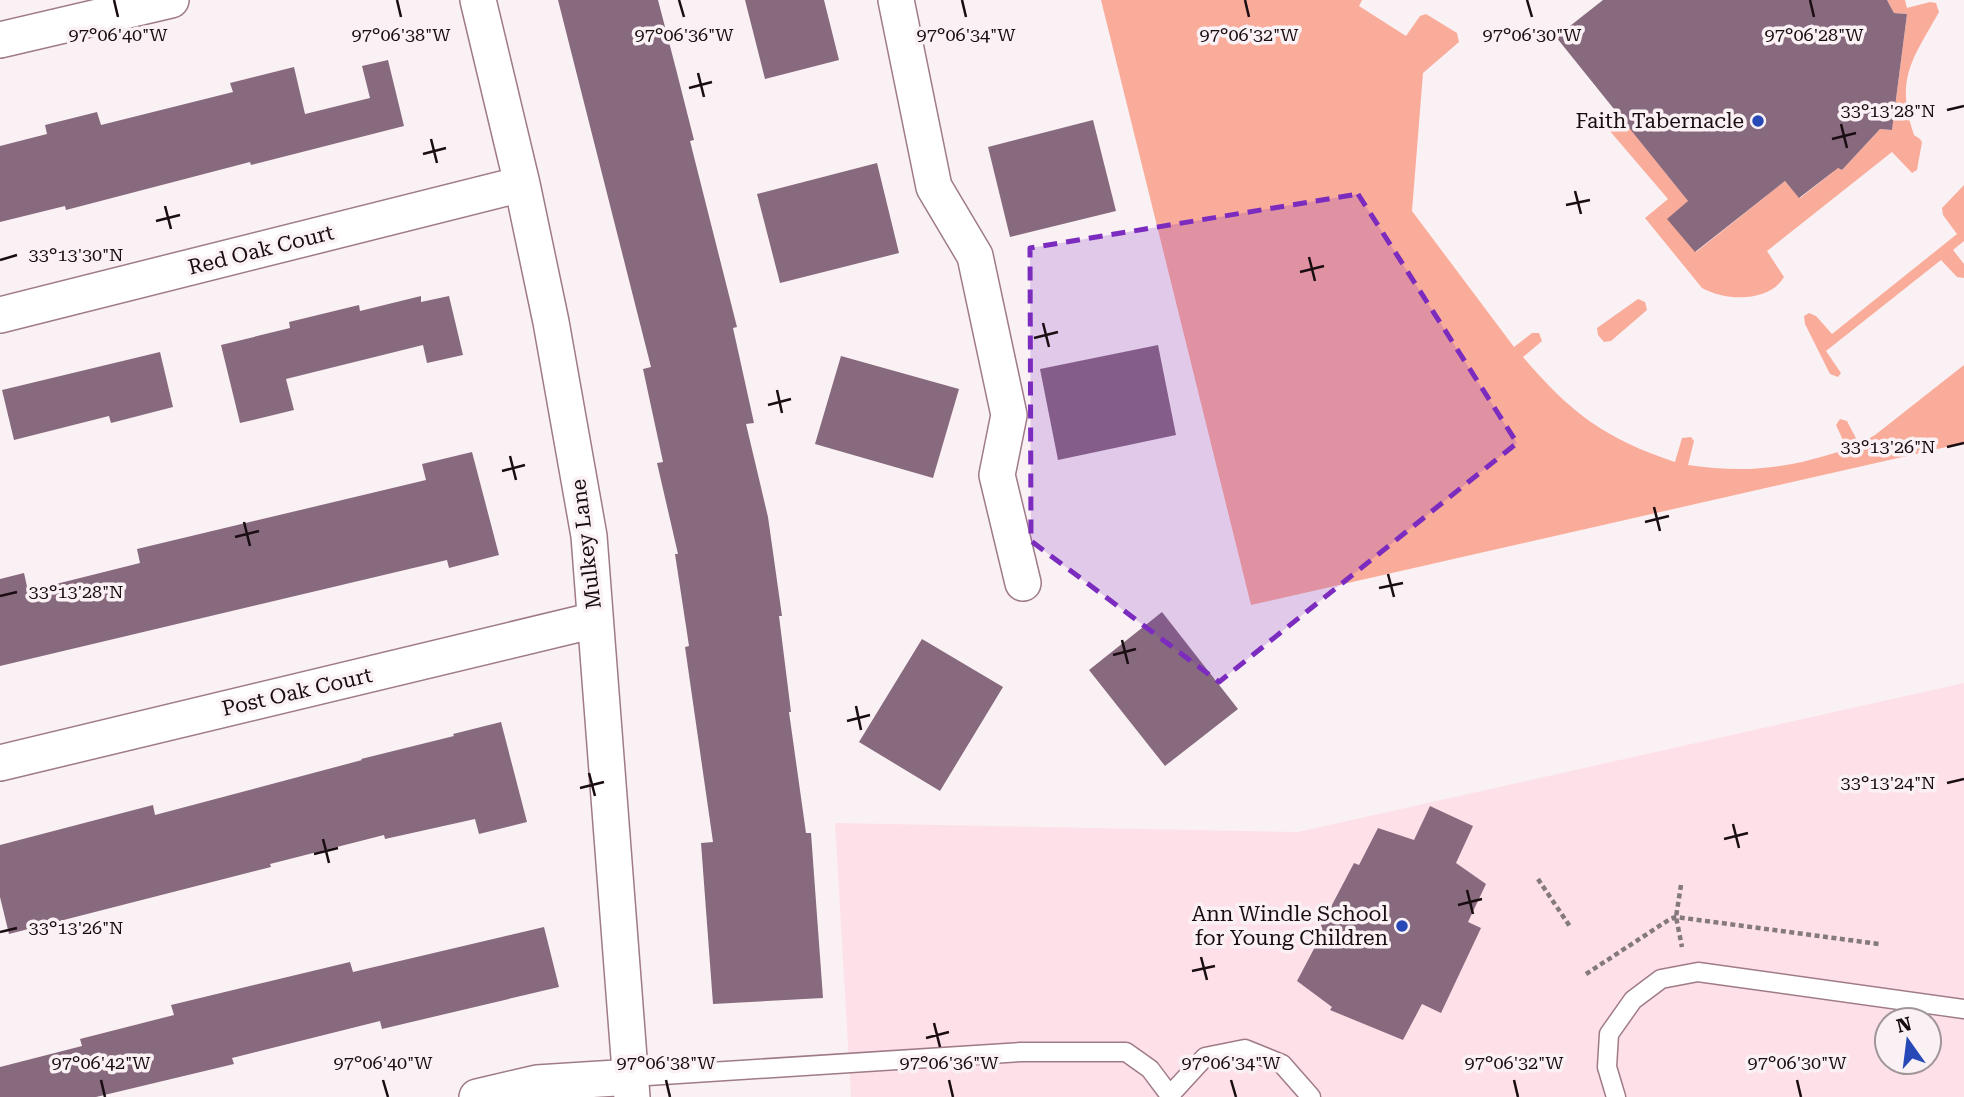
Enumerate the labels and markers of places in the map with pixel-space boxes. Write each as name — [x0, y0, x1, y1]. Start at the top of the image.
place label: Faith Tabernacle — [1575, 109, 1744, 133]
marker: Faith Tabernacle — [1750, 113, 1766, 129]
place label: Ann Windle School for Young Children — [1192, 902, 1389, 950]
marker: Ann Windle School for Young Children — [1394, 918, 1410, 934]

